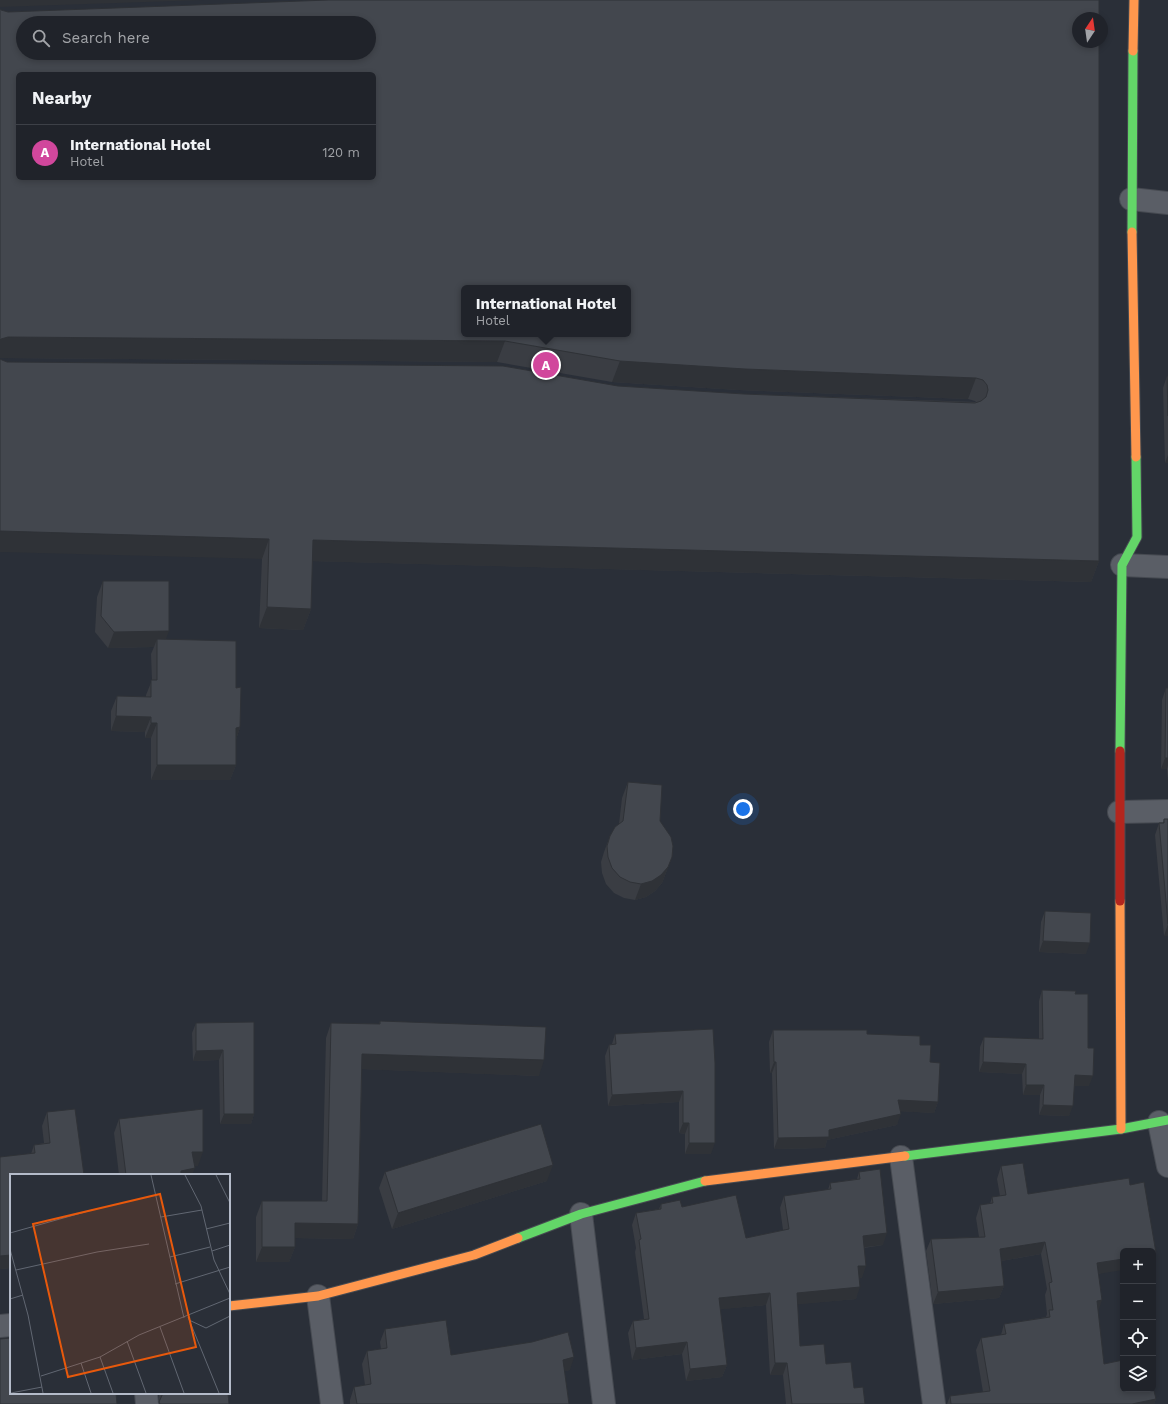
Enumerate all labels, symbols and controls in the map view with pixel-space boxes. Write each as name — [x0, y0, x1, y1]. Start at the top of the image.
north arrow — [1072, 12, 1108, 48]
search box — [16, 16, 376, 60]
icon: search — [30, 27, 52, 49]
text: Search here — [62, 29, 150, 47]
text: Nearby — [32, 88, 91, 108]
text: International Hotel — [70, 136, 210, 154]
text: A — [41, 145, 49, 160]
text: 120 m — [322, 145, 360, 160]
text: Hotel — [70, 154, 104, 169]
popup — [461, 285, 631, 337]
text: International Hotel — [476, 295, 616, 313]
text: Hotel — [476, 313, 510, 328]
pin: A — [533, 350, 559, 380]
your location — [733, 799, 753, 819]
inset map — [10, 1174, 230, 1394]
map controls — [1120, 1248, 1156, 1392]
button: + — [1120, 1248, 1156, 1284]
button: − — [1120, 1284, 1156, 1320]
button: locate — [1120, 1320, 1156, 1356]
button: layers — [1120, 1356, 1156, 1392]

